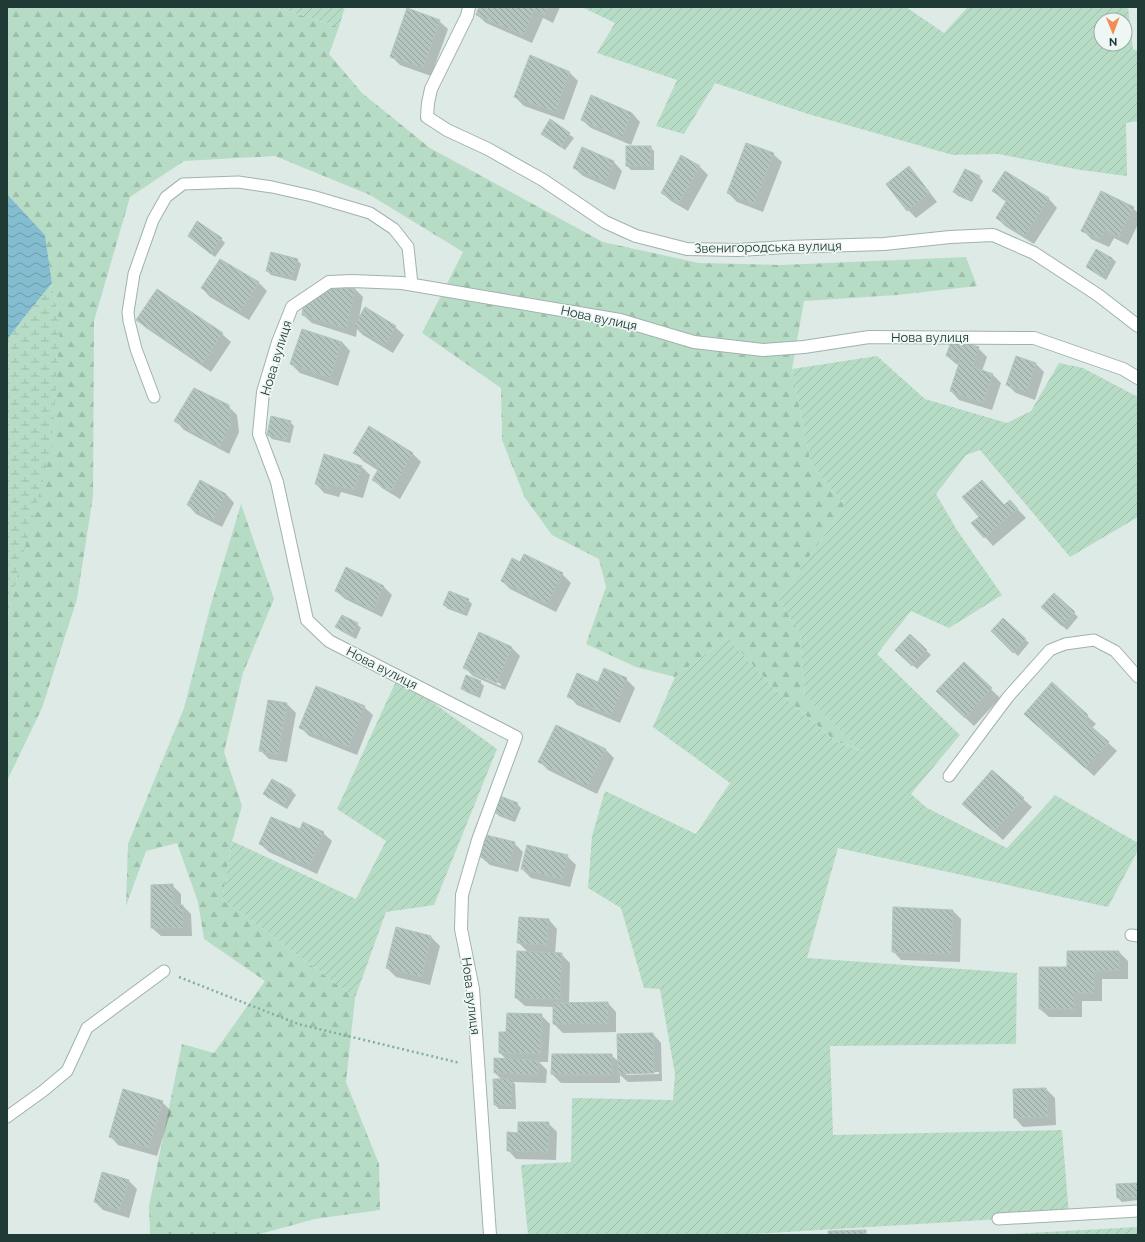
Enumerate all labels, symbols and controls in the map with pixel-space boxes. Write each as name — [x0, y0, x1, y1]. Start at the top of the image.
north arrow — [1093, 12, 1133, 52]
text: N — [1109, 35, 1117, 48]
street label: Звенигородська вулиця — [694, 238, 842, 256]
street label: Нова вулиця — [559, 303, 639, 333]
street label: Нова вулиця — [257, 319, 295, 397]
street label: Нова вулиця — [891, 330, 969, 345]
street label: Нова вулиця — [344, 644, 420, 692]
street label: Нова вулиця — [459, 956, 483, 1036]

